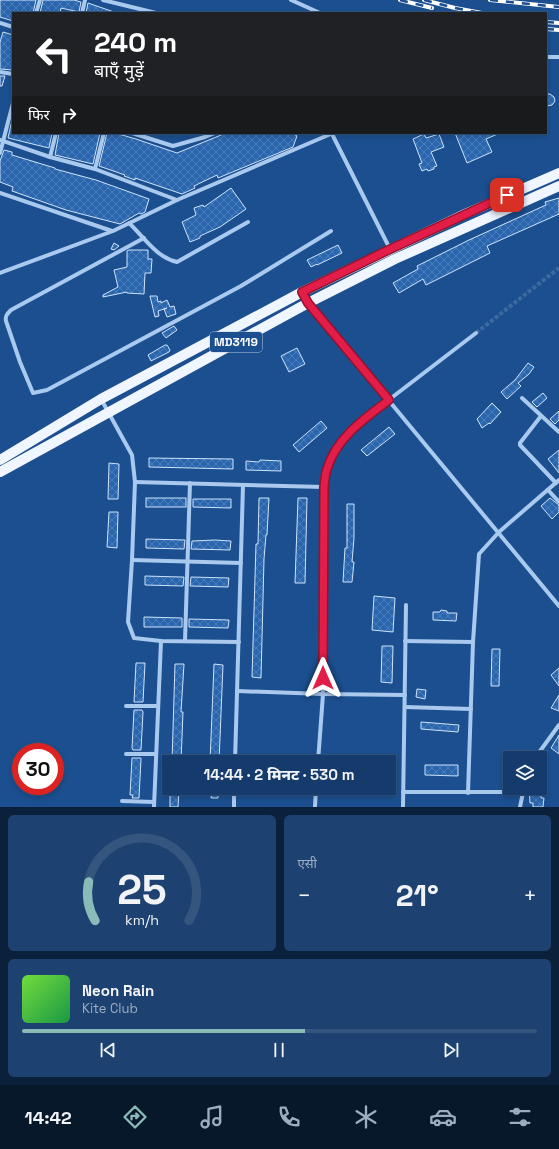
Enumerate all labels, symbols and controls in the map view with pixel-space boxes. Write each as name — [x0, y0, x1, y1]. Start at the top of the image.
text: 240 m — [94, 24, 177, 60]
icon: left — [28, 28, 80, 80]
text: बाएँ मुड़ें — [94, 59, 144, 82]
icon: right — [58, 104, 80, 126]
text: फिर — [28, 105, 50, 124]
pin — [490, 178, 524, 212]
icon: arrive — [496, 184, 518, 206]
road number: MD3119 — [210, 332, 262, 352]
position arrow — [302, 657, 344, 699]
speed limit sign: 30 — [12, 743, 64, 795]
map controls — [503, 751, 547, 795]
button: layers — [503, 751, 547, 795]
text: 14:44 · 2 मिनट · 530 m — [203, 765, 355, 784]
text: एसी — [298, 855, 317, 872]
text: 25 — [117, 863, 167, 916]
text: 21° — [396, 876, 439, 915]
text: − — [298, 881, 311, 909]
text: + — [523, 881, 537, 909]
text: km/h — [125, 911, 159, 929]
text: Neon Rain — [82, 981, 154, 1000]
text: Kite Club — [82, 1000, 138, 1017]
icon: previous — [97, 1039, 119, 1061]
icon: pause — [268, 1039, 290, 1061]
icon: next — [440, 1039, 462, 1061]
icon: directions — [121, 1103, 149, 1131]
icon: music — [198, 1103, 226, 1131]
icon: phone — [275, 1103, 303, 1131]
icon: climate — [352, 1103, 380, 1131]
icon: car — [429, 1103, 457, 1131]
icon: filters — [506, 1103, 534, 1131]
text: 14:42 — [25, 1106, 72, 1129]

